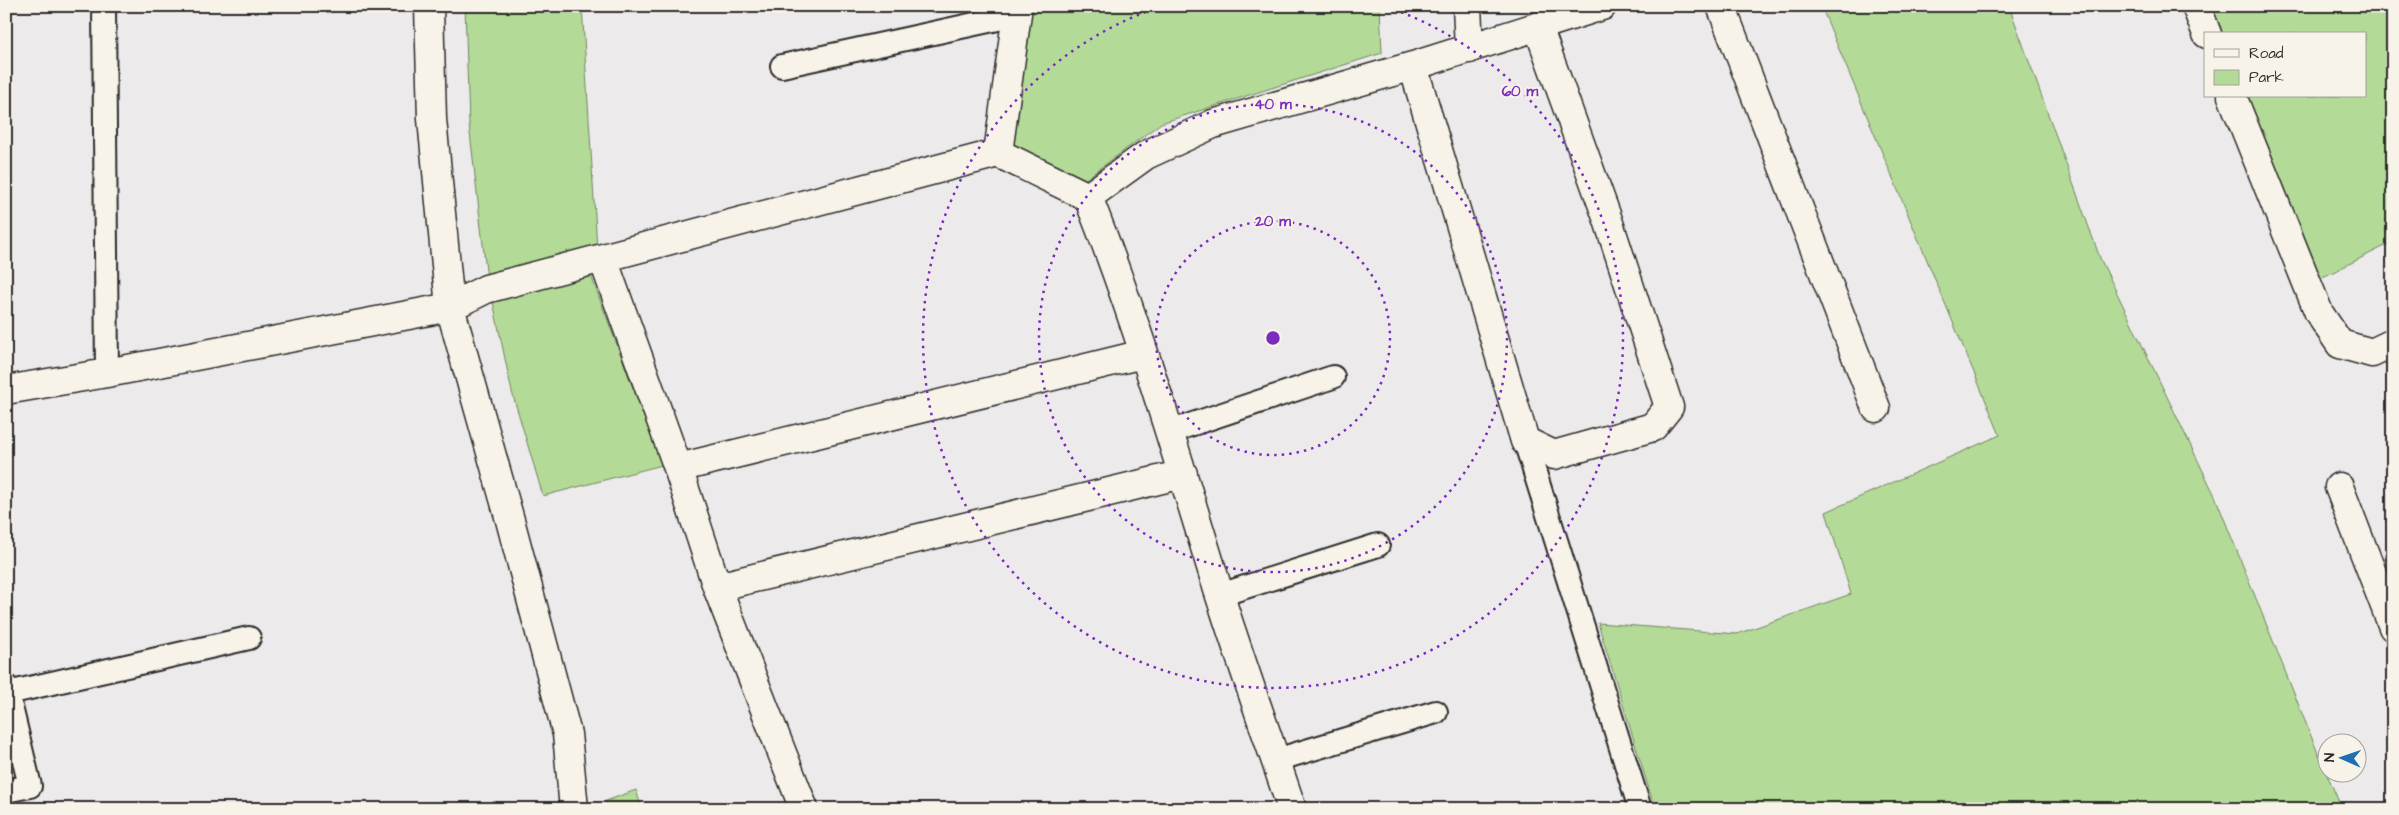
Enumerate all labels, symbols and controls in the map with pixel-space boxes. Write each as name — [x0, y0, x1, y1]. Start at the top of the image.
legend — [2204, 32, 2366, 98]
text: Road — [2249, 43, 2284, 64]
text: Park — [2249, 67, 2284, 88]
text: 60 m — [1502, 81, 1539, 102]
text: 40 m — [1254, 94, 1292, 115]
text: 20 m — [1254, 211, 1291, 232]
centre of rings — [1264, 329, 1282, 347]
north arrow — [2316, 732, 2366, 782]
text: N — [2320, 753, 2340, 762]

